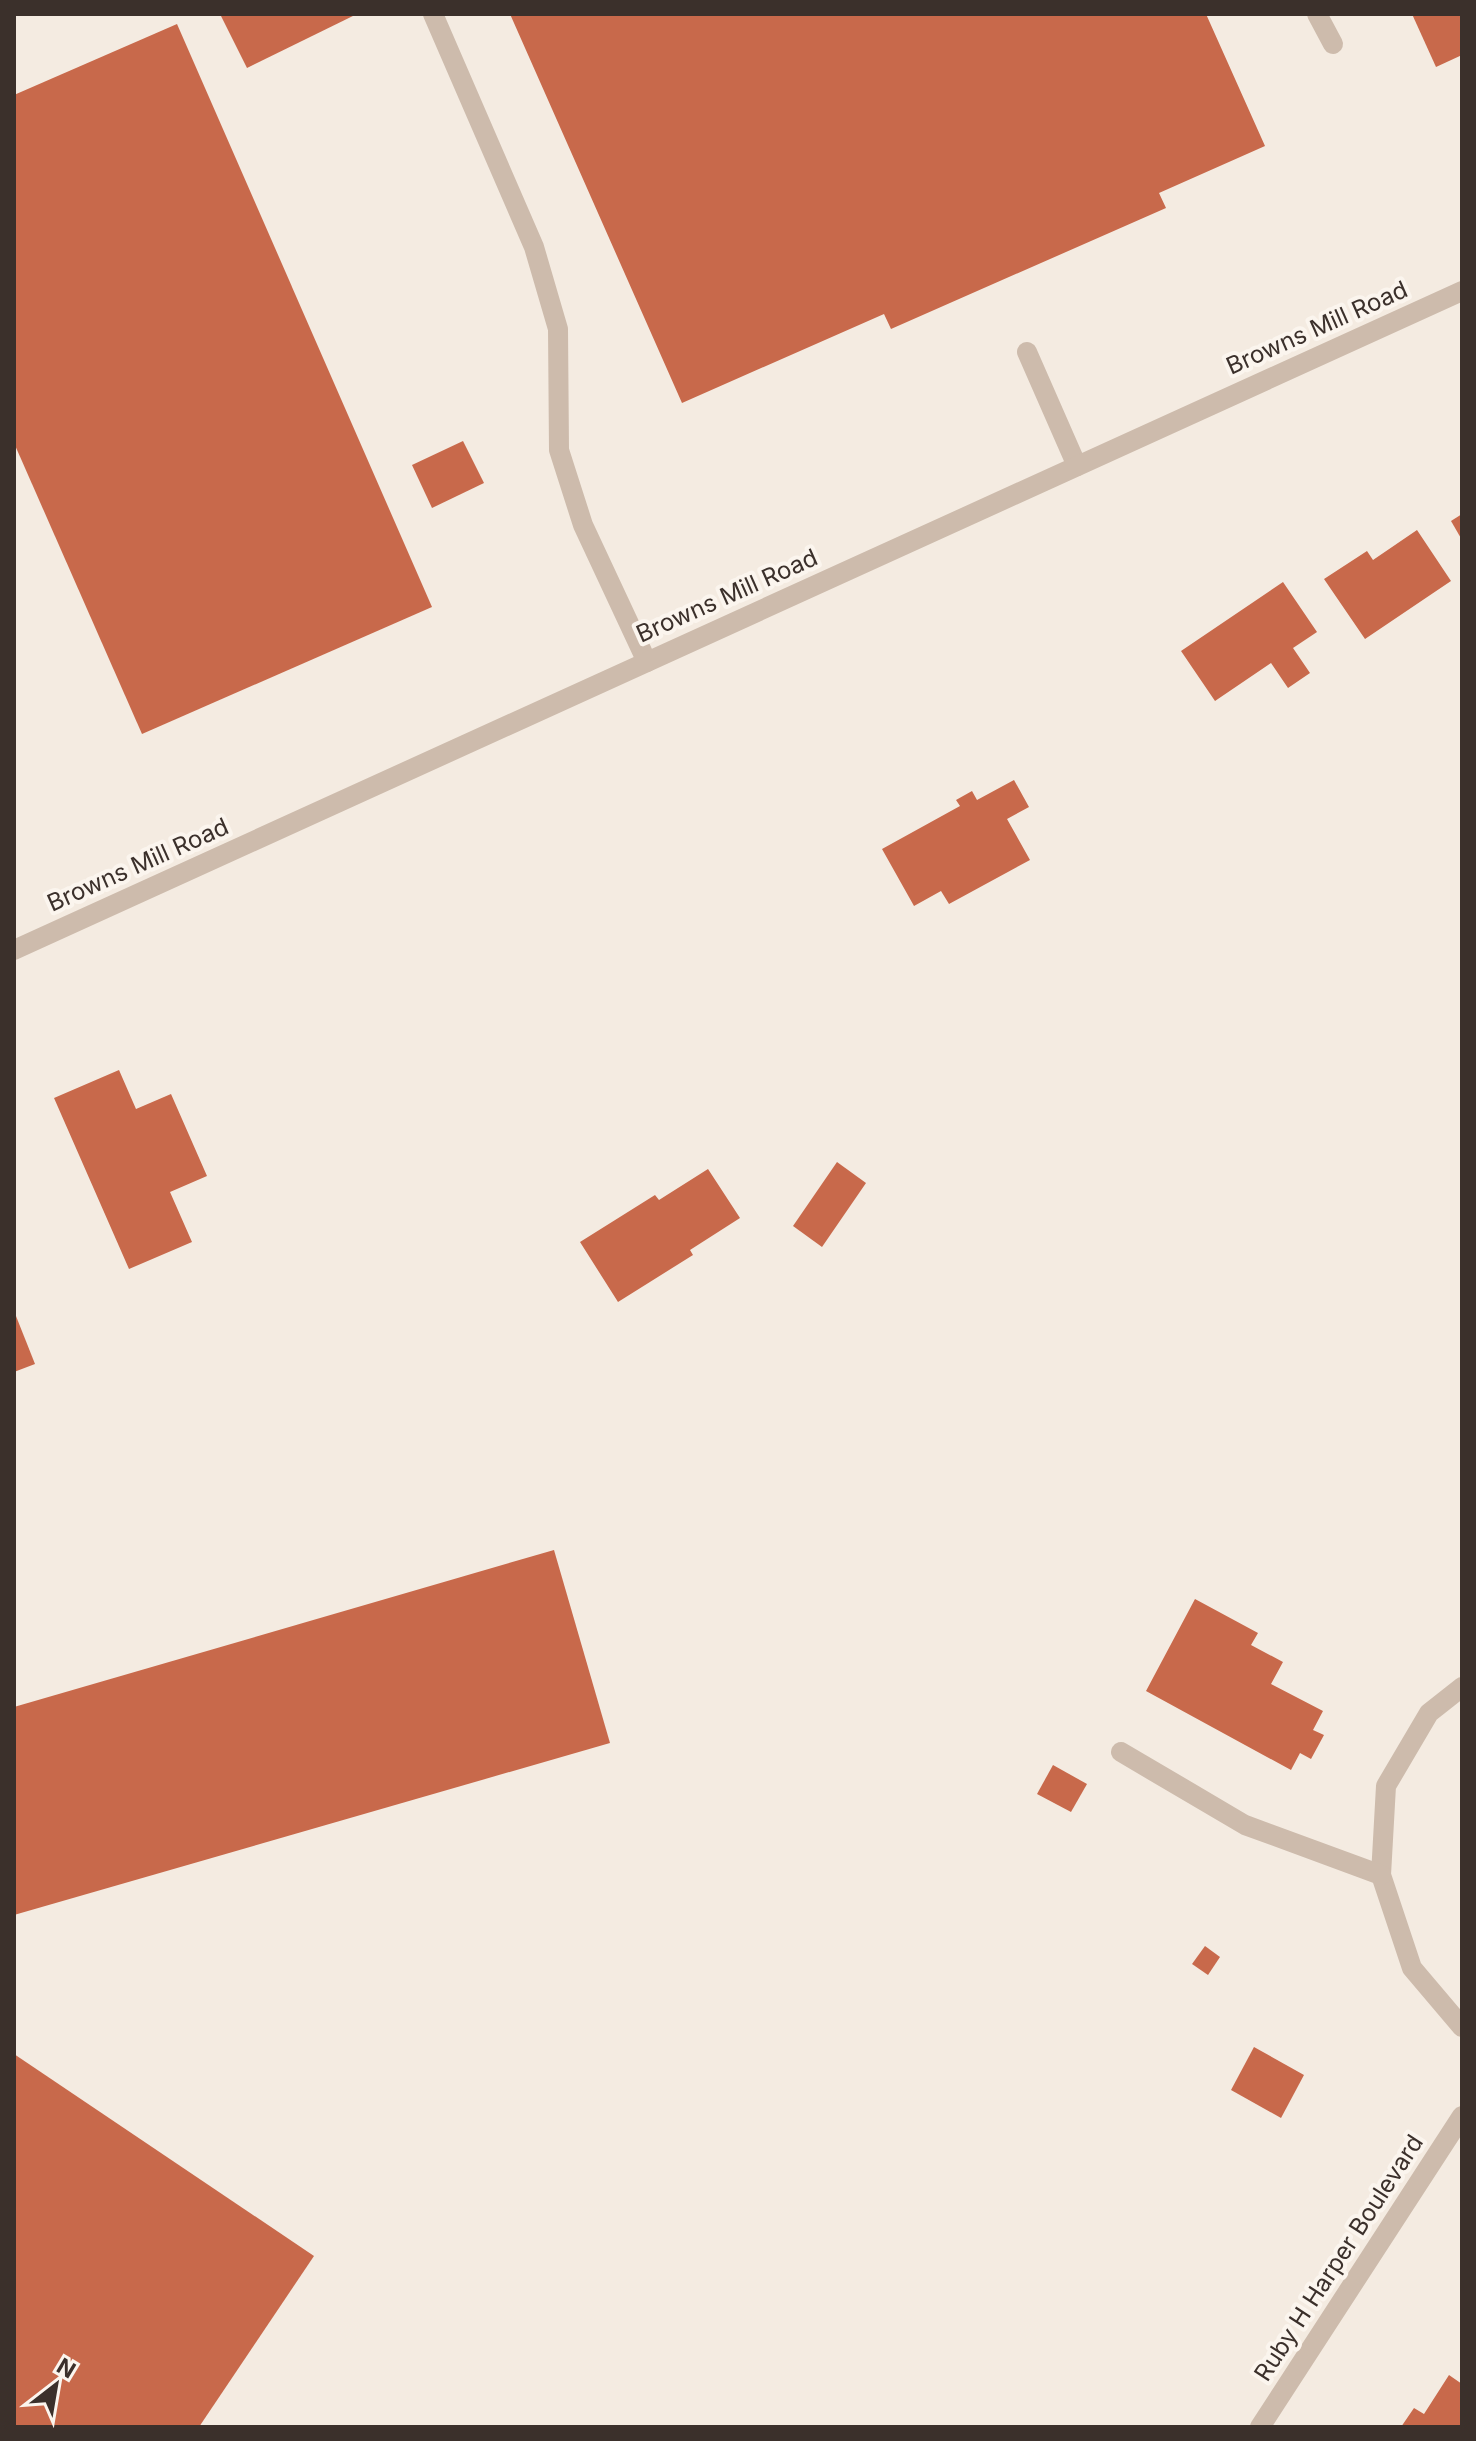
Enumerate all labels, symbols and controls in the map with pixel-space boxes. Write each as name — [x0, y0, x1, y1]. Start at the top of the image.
street label: Browns Mill Road — [1222, 275, 1412, 381]
street label: Browns Mill Road — [632, 543, 822, 649]
street label: Browns Mill Road — [43, 812, 233, 918]
street label: Ruby H Harper Boulevard — [1248, 2129, 1429, 2386]
north arrow — [16, 2345, 96, 2425]
text: N — [52, 2352, 80, 2383]

